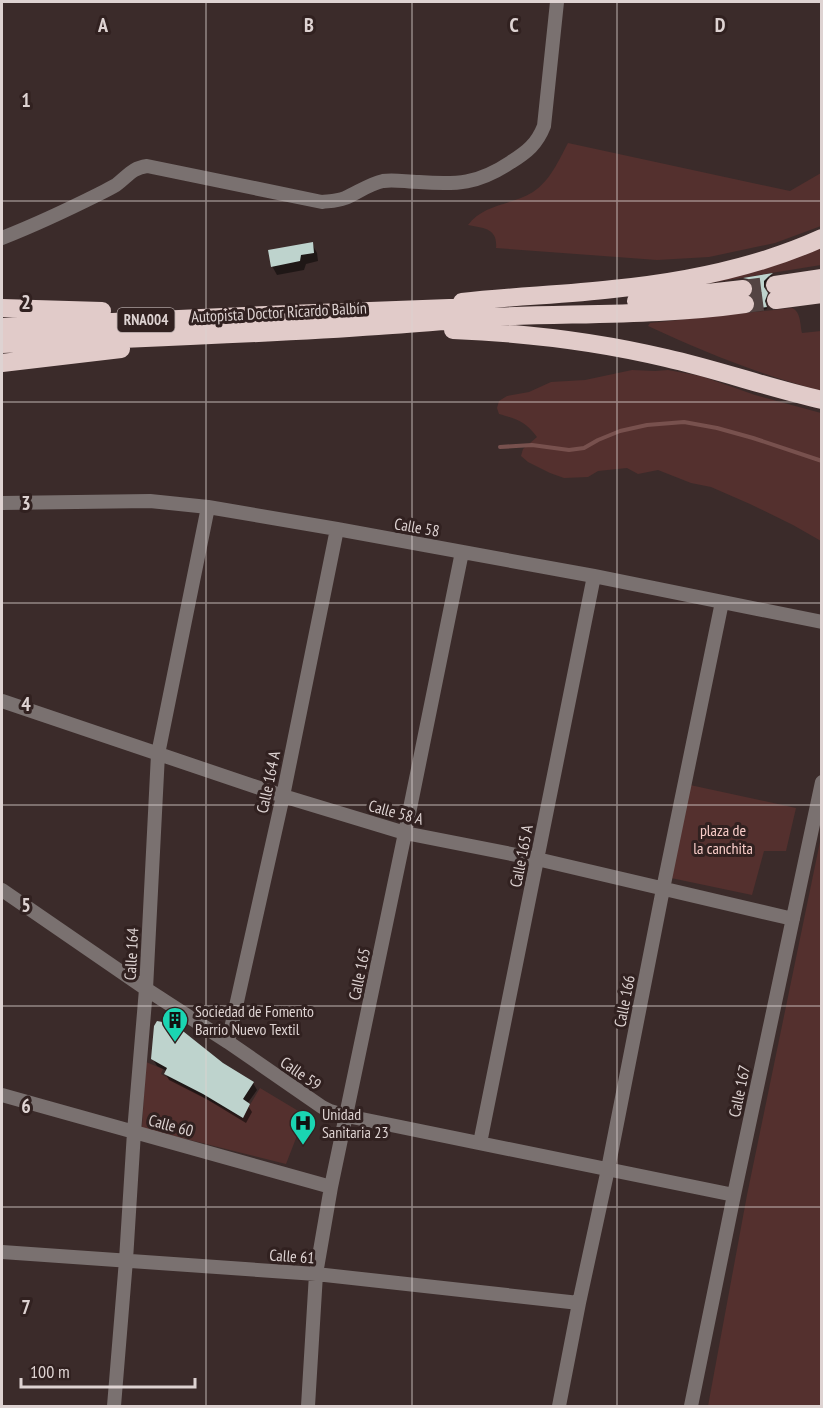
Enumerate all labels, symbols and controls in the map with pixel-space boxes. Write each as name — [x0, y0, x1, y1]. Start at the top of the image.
text: A — [97, 12, 109, 38]
text: B — [304, 12, 314, 38]
text: C — [509, 12, 519, 38]
text: D — [715, 12, 726, 38]
text: 1 — [21, 87, 31, 113]
text: 2 — [21, 289, 31, 315]
street label: Autopista Doctor Ricardo Balbín — [191, 297, 367, 327]
road number: RNA004 — [118, 308, 174, 332]
text: 3 — [21, 490, 31, 516]
street label: Calle 58 — [393, 513, 441, 541]
text: 4 — [21, 691, 31, 717]
street label: Calle 164 A — [252, 749, 284, 815]
street label: Calle 58 A — [366, 795, 426, 829]
park label: plaza de la canchita — [693, 820, 753, 858]
street label: Calle 165 A — [505, 823, 537, 889]
text: 5 — [21, 892, 31, 918]
street label: Calle 164 — [120, 927, 142, 981]
street label: Calle 165 — [344, 946, 374, 1002]
street label: Calle 166 — [609, 973, 639, 1029]
place label: Sociedad de Fomento Barrio Nuevo Textil — [195, 1001, 314, 1039]
building icon: Sociedad de Fomento Barrio Nuevo Textil — [160, 1005, 190, 1043]
street label: Calle 59 — [277, 1052, 325, 1094]
street label: Calle 167 — [724, 1063, 754, 1119]
text: 6 — [21, 1093, 31, 1119]
place label: Unidad Sanitaria 23 — [322, 1104, 389, 1142]
hospital icon: Unidad Sanitaria 23 — [288, 1108, 318, 1146]
street label: Calle 60 — [146, 1109, 196, 1141]
street label: Calle 61 — [269, 1244, 315, 1268]
text: 7 — [21, 1294, 31, 1320]
scale bar — [21, 1351, 195, 1389]
text: 100 m — [30, 1360, 70, 1383]

